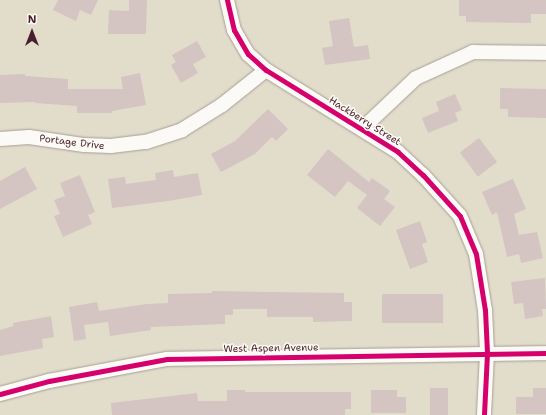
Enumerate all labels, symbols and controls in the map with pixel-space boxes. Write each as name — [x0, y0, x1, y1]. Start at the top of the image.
north arrow — [12, 12, 52, 52]
text: N — [28, 12, 36, 27]
street label: Hackberry Street — [327, 94, 403, 148]
street label: Portage Drive — [39, 132, 105, 152]
street label: West Aspen Avenue — [223, 341, 319, 355]

